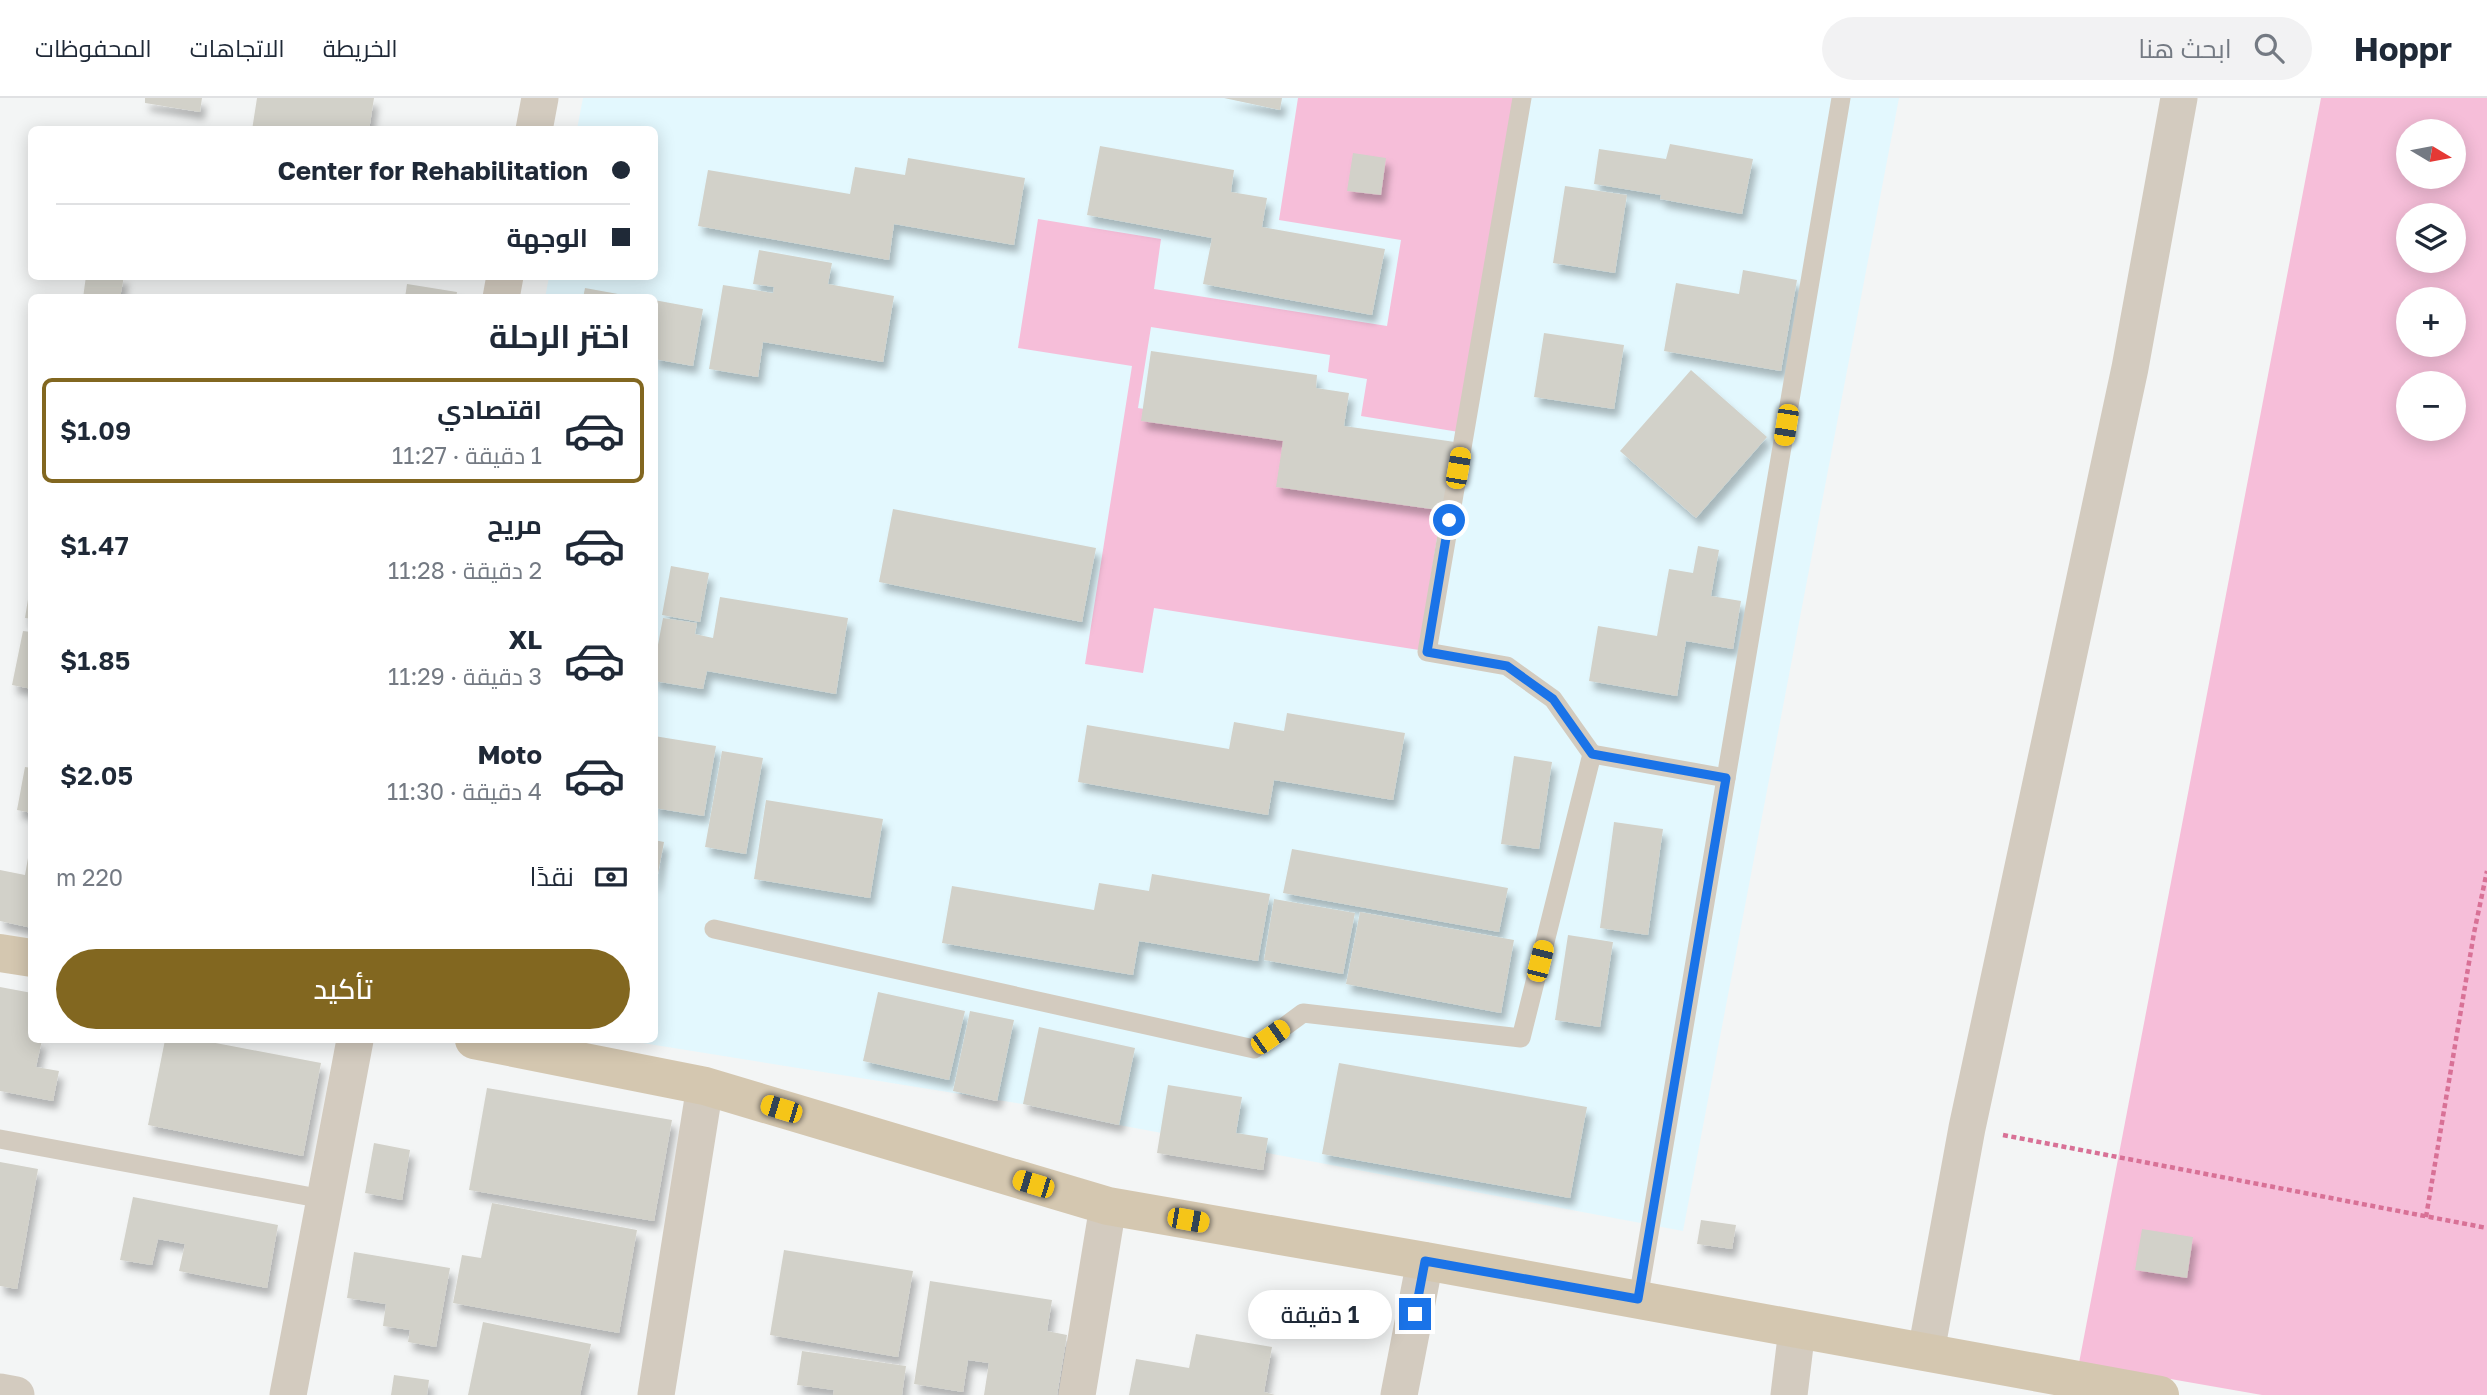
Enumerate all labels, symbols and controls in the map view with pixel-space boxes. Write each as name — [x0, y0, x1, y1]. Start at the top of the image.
search box — [1822, 17, 2312, 80]
icon: search — [2250, 29, 2288, 67]
text: Hoppr — [2354, 29, 2452, 68]
text: المحفوظات — [35, 33, 152, 62]
text: الاتجاهات — [190, 33, 285, 62]
text: الخريطة — [323, 33, 398, 62]
text: ابحث هنا — [2138, 33, 2232, 64]
north arrow — [2396, 119, 2466, 189]
map controls — [2396, 119, 2466, 441]
text: Center for Rehabilitation — [277, 155, 588, 186]
button: layers — [2396, 203, 2466, 273]
text: الوجهة — [507, 222, 588, 253]
button: + — [2396, 287, 2466, 357]
text: اختر الرحلة — [489, 317, 630, 355]
button: − — [2396, 371, 2466, 441]
text: اقتصادي — [437, 394, 542, 425]
icon: car — [563, 399, 626, 462]
car — [1773, 403, 1800, 447]
text: $1.09 — [60, 415, 131, 446]
text: 1 دقيقة · 11:27 — [392, 441, 542, 469]
car — [1445, 445, 1472, 491]
route start — [1433, 504, 1465, 536]
text: مريح — [487, 509, 542, 540]
icon: car — [563, 514, 626, 577]
text: $1.47 — [60, 530, 129, 561]
text: 2 دقيقة · 11:28 — [388, 556, 542, 584]
text: XL — [508, 624, 542, 655]
icon: car — [563, 629, 626, 692]
text: $1.85 — [60, 645, 130, 676]
text: 3 دقيقة · 11:29 — [388, 662, 542, 690]
text: Moto — [477, 739, 542, 770]
icon: car — [563, 744, 626, 807]
text: $2.05 — [60, 760, 133, 791]
text: 4 دقيقة · 11:30 — [387, 777, 542, 805]
icon: cash — [592, 858, 630, 896]
text: نقدًا — [530, 861, 574, 892]
text: 220 m — [56, 863, 123, 891]
car — [1525, 938, 1556, 984]
button: تأكيد — [56, 949, 630, 1029]
car — [1247, 1016, 1294, 1058]
car — [758, 1093, 805, 1125]
car — [1010, 1168, 1057, 1200]
car — [1166, 1206, 1211, 1234]
callout: 1 دقيقة — [1247, 1290, 1390, 1338]
route end — [1399, 1298, 1431, 1330]
text: 1 دقيقة — [1281, 1300, 1359, 1328]

